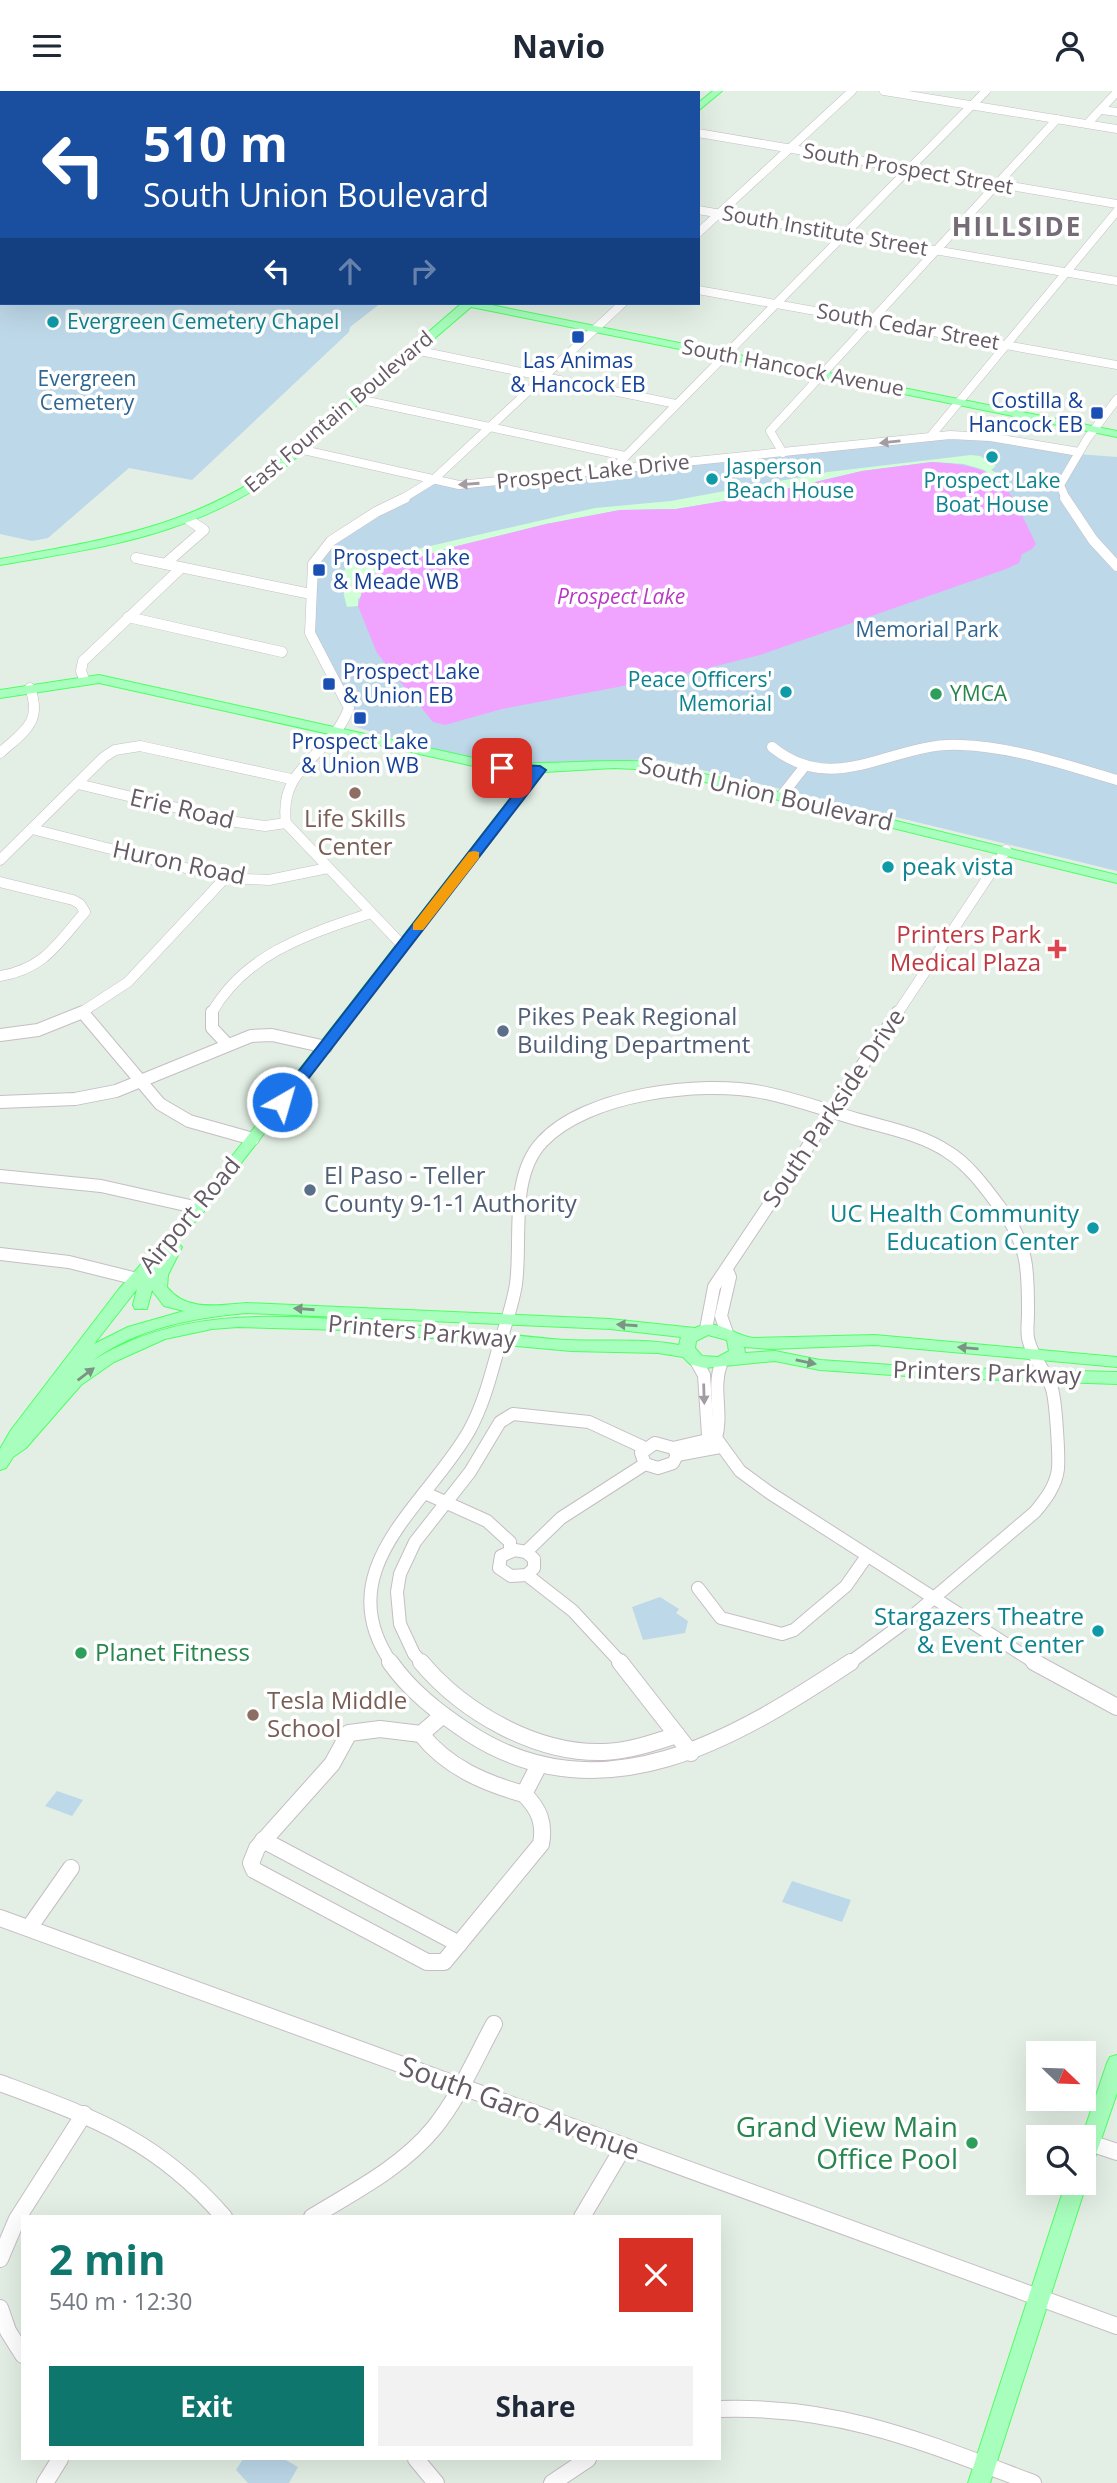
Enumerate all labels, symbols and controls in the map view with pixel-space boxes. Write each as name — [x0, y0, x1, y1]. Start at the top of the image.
text: Navio — [512, 24, 605, 67]
icon: menu — [28, 27, 66, 65]
icon: person — [1051, 27, 1089, 65]
text: 510 m — [143, 110, 288, 176]
icon: left — [28, 119, 119, 210]
street label: South Prospect Street — [801, 136, 1015, 200]
text: South Union Boulevard — [143, 173, 489, 216]
street label: South Institute Street — [720, 198, 930, 262]
district label: HILLSIDE — [952, 208, 1082, 244]
icon: left — [258, 252, 296, 290]
icon: ahead — [331, 252, 369, 290]
icon: right — [404, 252, 442, 290]
street label: South Cedar Street — [815, 296, 1002, 356]
place label: Evergreen Cemetery Chapel — [67, 307, 339, 335]
marker: Evergreen Cemetery Chapel — [45, 314, 61, 330]
street label: East Fountain Boulevard — [238, 324, 439, 498]
marker: Las Animas & Hancock EB — [570, 329, 586, 345]
street label: South Hancock Avenue — [680, 332, 906, 402]
place label: Las Animas & Hancock EB — [510, 346, 646, 398]
park label: Evergreen Cemetery — [38, 364, 136, 416]
place label: Costilla & Hancock EB — [968, 386, 1084, 438]
marker: Costilla & Hancock EB — [1089, 405, 1105, 421]
one-way arrow — [879, 436, 901, 447]
street label: Prospect Lake Drive — [495, 447, 691, 495]
marker: Prospect Lake Boat House — [984, 449, 1000, 465]
place label: Jasperson Beach House — [724, 452, 854, 504]
place label: Prospect Lake Boat House — [924, 466, 1060, 518]
marker: Jasperson Beach House — [704, 471, 720, 487]
one-way arrow — [457, 478, 479, 489]
place label: Prospect Lake & Meade WB — [333, 543, 470, 595]
marker: Prospect Lake & Meade WB — [311, 562, 327, 578]
water label: Prospect Lake — [557, 582, 685, 610]
park label: Memorial Park — [856, 615, 998, 643]
place label: Prospect Lake & Union EB — [343, 657, 480, 709]
place label: Peace Officers' Memorial — [628, 665, 772, 717]
marker: Prospect Lake & Union EB — [321, 676, 337, 692]
place label: YMCA — [950, 679, 1008, 707]
marker: Peace Officers' Memorial — [778, 684, 794, 700]
marker: YMCA — [928, 686, 944, 702]
marker: Prospect Lake & Union WB — [352, 710, 368, 726]
place label: Prospect Lake & Union WB — [292, 727, 428, 779]
pin — [472, 738, 532, 798]
street label: South Union Boulevard — [636, 747, 896, 838]
icon: arrive — [483, 749, 521, 787]
street label: Erie Road — [127, 780, 238, 836]
marker: Life Skills Center — [347, 785, 363, 801]
place label: Life Skills Center — [304, 801, 406, 862]
street label: Huron Road — [110, 831, 249, 892]
place label: peak vista — [902, 849, 1014, 882]
marker: peak vista — [880, 859, 896, 875]
place label: Printers Park Medical Plaza — [890, 917, 1041, 978]
marker: Printers Park Medical Plaza — [1047, 939, 1067, 959]
place label: Pikes Peak Regional Building Department — [517, 999, 750, 1060]
street label: South Parkside Drive — [754, 1001, 911, 1213]
marker: Pikes Peak Regional Building Department — [495, 1023, 511, 1039]
position arrow — [245, 1065, 319, 1139]
street label: Airport Road — [131, 1149, 247, 1279]
place label: El Paso - Teller County 9-1-1 Authority — [324, 1158, 578, 1219]
marker: El Paso - Teller County 9-1-1 Authority — [302, 1182, 318, 1198]
place label: UC Health Community Education Center — [830, 1196, 1080, 1257]
marker: UC Health Community Education Center — [1085, 1220, 1101, 1236]
one-way arrow — [292, 1303, 314, 1314]
street label: Printers Parkway — [327, 1306, 519, 1355]
one-way arrow — [615, 1320, 637, 1331]
one-way arrow — [957, 1342, 979, 1353]
street label: Printers Parkway — [892, 1352, 1083, 1391]
one-way arrow — [795, 1357, 817, 1368]
one-way arrow — [77, 1367, 95, 1381]
one-way arrow — [699, 1384, 710, 1406]
place label: Stargazers Theatre & Event Center — [874, 1599, 1084, 1660]
marker: Stargazers Theatre & Event Center — [1090, 1623, 1106, 1639]
place label: Planet Fitness — [95, 1635, 250, 1668]
marker: Planet Fitness — [73, 1645, 89, 1661]
place label: Tesla Middle School — [267, 1683, 407, 1744]
marker: Tesla Middle School — [245, 1707, 261, 1723]
north arrow — [1026, 2041, 1096, 2111]
map controls — [1026, 2041, 1096, 2195]
street label: South Garo Avenue — [395, 2046, 646, 2168]
place label: Grand View Main Office Pool — [736, 2107, 958, 2177]
button: search — [1026, 2125, 1096, 2195]
marker: Grand View Main Office Pool — [964, 2135, 980, 2151]
text: 2 min — [49, 2230, 166, 2287]
button: close — [619, 2238, 693, 2312]
text: 540 m · 12:30 — [49, 2285, 192, 2317]
button: Exit — [49, 2366, 364, 2446]
button: Share — [378, 2366, 693, 2446]

